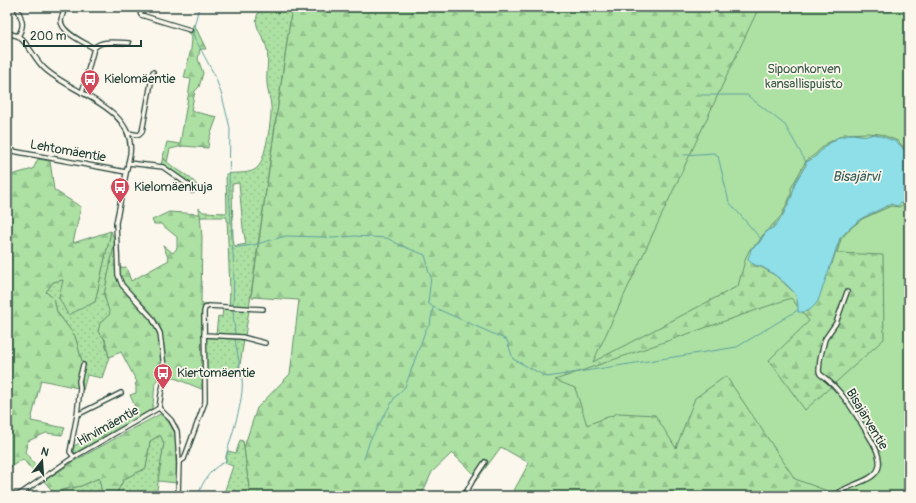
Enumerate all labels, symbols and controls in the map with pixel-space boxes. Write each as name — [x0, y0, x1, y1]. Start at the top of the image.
scale bar — [24, 22, 141, 48]
text: 200 m — [30, 29, 67, 44]
park label: Sipoonkorven kansallispuisto — [765, 61, 843, 92]
bus stop icon: Kielomäentie — [79, 68, 101, 96]
place label: Kielomäentie — [104, 71, 176, 87]
street label: Lehtomäentie — [29, 136, 108, 166]
water label: Bisajärvi — [833, 168, 882, 185]
bus stop icon: Kielomäenkuja — [109, 176, 131, 204]
place label: Kielomäenkuja — [134, 179, 212, 195]
bus stop icon: Kiertomäentie — [152, 362, 174, 390]
place label: Kiertomäentie — [177, 365, 256, 381]
street label: Bisajärventie — [842, 386, 892, 453]
street label: Hirvimäentie — [74, 402, 142, 450]
north arrow — [22, 441, 62, 481]
text: N — [39, 445, 51, 459]

